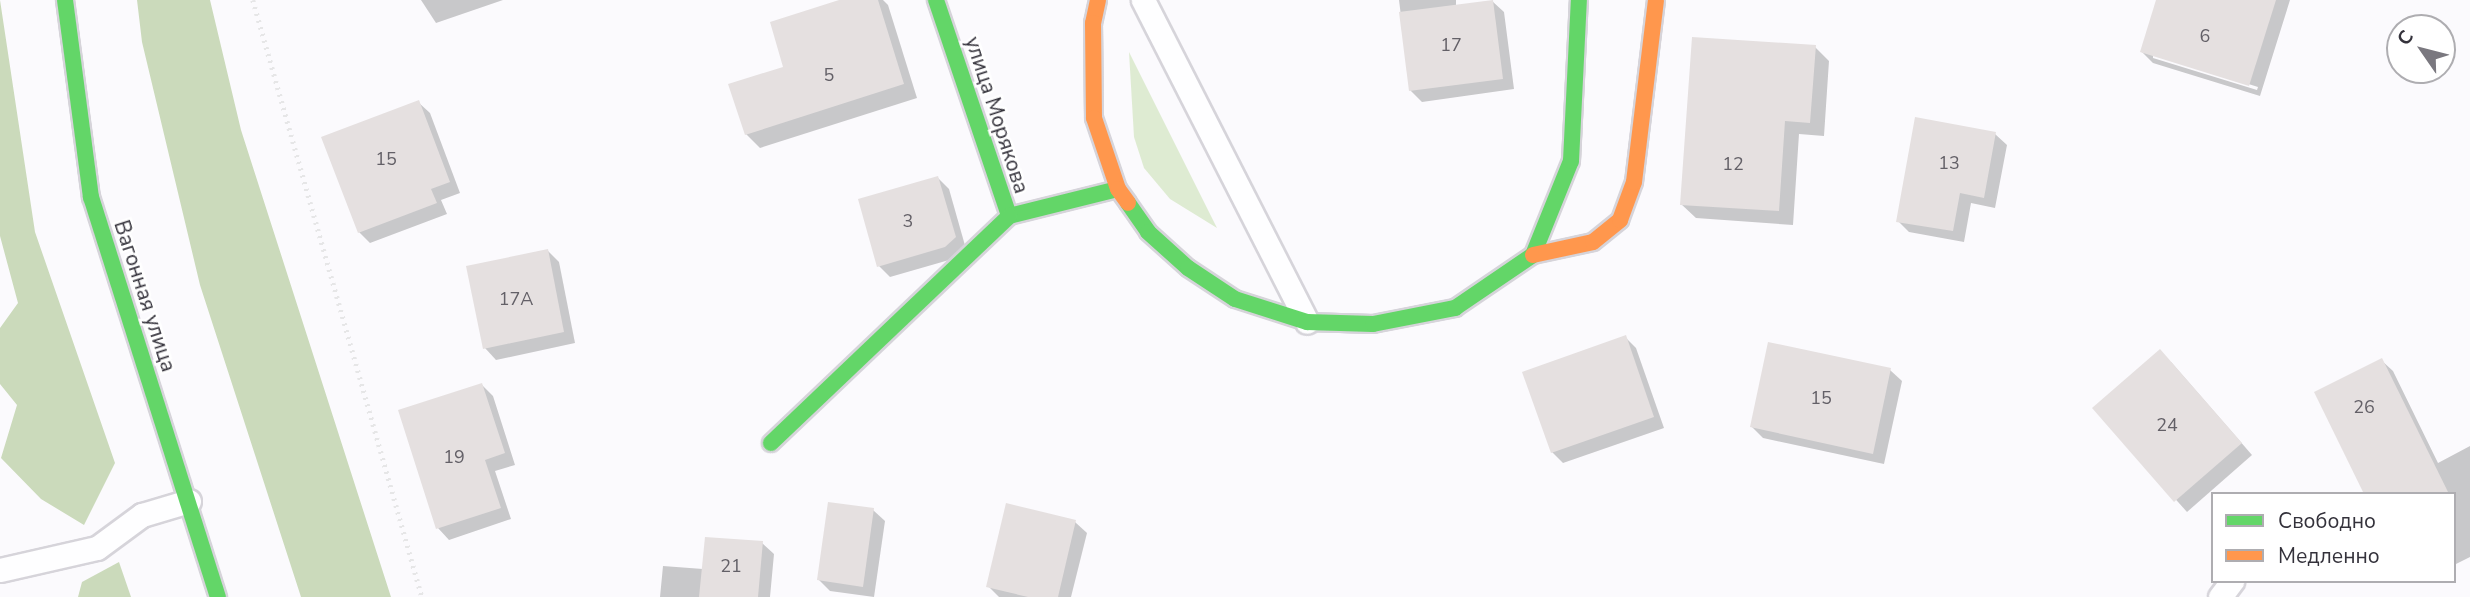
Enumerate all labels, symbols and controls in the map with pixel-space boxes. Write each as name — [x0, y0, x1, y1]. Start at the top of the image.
north arrow — [2386, 14, 2456, 84]
house number: 6 — [2200, 25, 2210, 47]
text: С — [2391, 25, 2420, 51]
street label: улица Морякова — [960, 33, 1034, 197]
house number: 17 — [1440, 34, 1462, 56]
house number: 5 — [824, 64, 834, 86]
house number: 15 — [375, 148, 397, 170]
house number: 13 — [1938, 152, 1960, 174]
house number: 12 — [1722, 153, 1744, 175]
house number: 3 — [903, 210, 913, 232]
street label: Вагонная улица — [109, 217, 181, 375]
house number: 17А — [499, 288, 533, 310]
house number: 15 — [1810, 387, 1832, 409]
house number: 26 — [2353, 396, 2375, 418]
house number: 24 — [2156, 414, 2178, 436]
house number: 19 — [443, 446, 465, 468]
legend — [2211, 492, 2456, 583]
text: Свободно — [2278, 507, 2376, 535]
text: Медленно — [2278, 542, 2380, 570]
house number: 21 — [720, 555, 742, 577]

